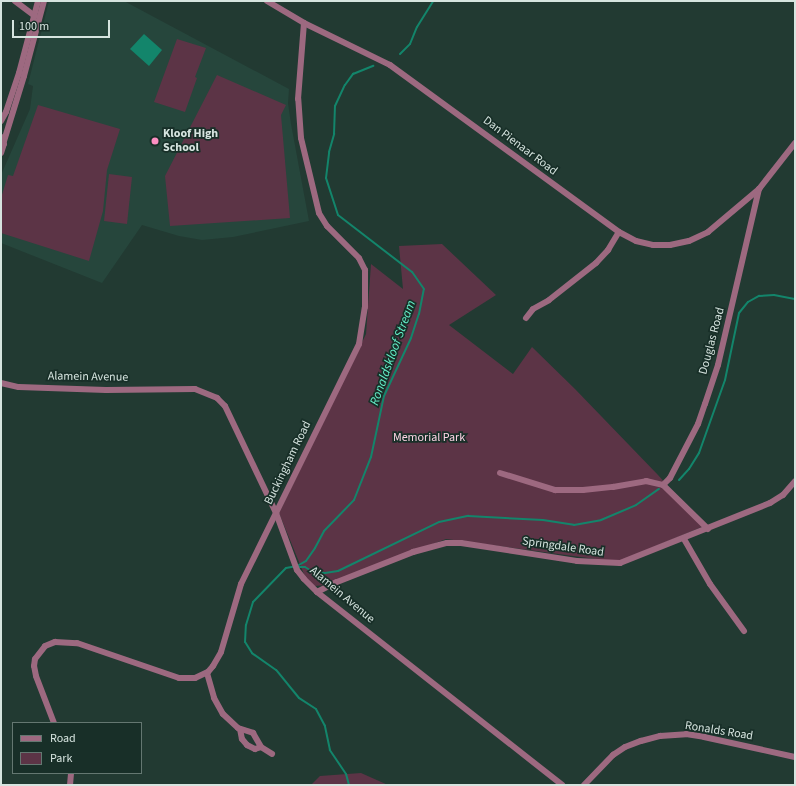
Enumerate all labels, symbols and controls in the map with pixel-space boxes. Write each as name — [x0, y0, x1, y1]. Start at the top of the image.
scale bar — [14, 12, 112, 38]
text: 100 m — [19, 18, 49, 35]
street label: Dan Pienaar Road — [480, 113, 560, 179]
place label: Kloof High School — [163, 127, 218, 155]
marker: Kloof High School — [150, 136, 160, 146]
water label: Ronaldskloof Stream — [367, 298, 419, 408]
street label: Douglas Road — [696, 306, 728, 376]
street label: Alamein Avenue — [48, 369, 128, 385]
street label: Buckingham Road — [262, 419, 314, 507]
park label: Memorial Park — [393, 431, 465, 445]
street label: Springdale Road — [521, 534, 605, 560]
street label: Alamein Avenue — [307, 564, 377, 626]
street label: Ronalds Road — [684, 719, 754, 743]
legend — [12, 722, 142, 774]
text: Road — [50, 730, 76, 747]
text: Park — [50, 750, 72, 767]

